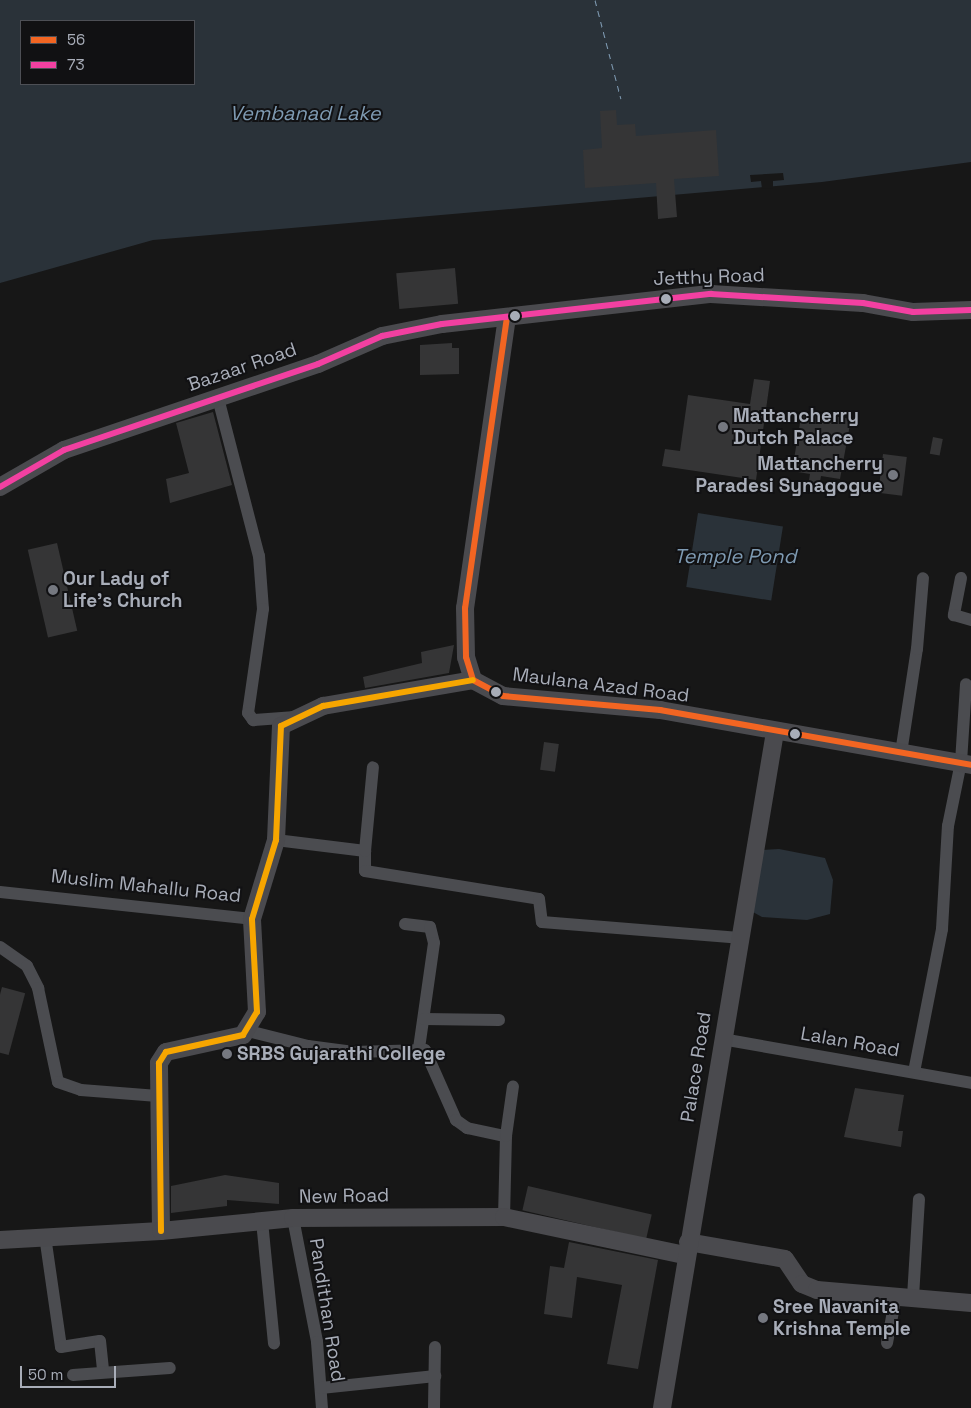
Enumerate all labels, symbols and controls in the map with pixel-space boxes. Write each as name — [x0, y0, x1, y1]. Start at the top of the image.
legend — [20, 20, 195, 85]
text: 56 — [67, 30, 85, 49]
text: 73 — [67, 55, 85, 74]
water label: Vembanad Lake — [229, 101, 381, 125]
street label: Jetthy Road — [653, 264, 765, 290]
unlabelled marker — [661, 294, 671, 304]
unlabelled marker — [510, 311, 520, 321]
street label: Bazaar Road — [184, 338, 300, 396]
place label: Mattancherry Dutch Palace — [733, 405, 859, 449]
marker: Mattancherry Dutch Palace — [717, 421, 729, 433]
place label: Mattancherry Paradesi Synagogue — [695, 453, 883, 497]
marker: Mattancherry Paradesi Synagogue — [887, 469, 899, 481]
water label: Temple Pond — [674, 544, 796, 568]
place label: Our Lady of Life's Church — [63, 568, 183, 612]
marker: Our Lady of Life's Church — [47, 584, 59, 596]
street label: Maulana Azad Road — [511, 663, 691, 707]
unlabelled marker — [491, 687, 501, 697]
unlabelled marker — [790, 729, 800, 739]
street label: Muslim Mahallu Road — [50, 865, 242, 907]
street label: Palace Road — [676, 1010, 716, 1124]
street label: Lalan Road — [799, 1022, 901, 1062]
place label: SRBS Gujarathi College — [237, 1043, 446, 1065]
marker: SRBS Gujarathi College — [221, 1048, 233, 1060]
street label: New Road — [299, 1184, 389, 1208]
street label: Pandithan Road — [304, 1237, 350, 1383]
place label: Sree Navanita Krishna Temple — [773, 1296, 911, 1340]
marker: Sree Navanita Krishna Temple — [757, 1312, 769, 1324]
scale bar — [22, 1356, 119, 1388]
text: 50 m — [28, 1365, 63, 1384]

